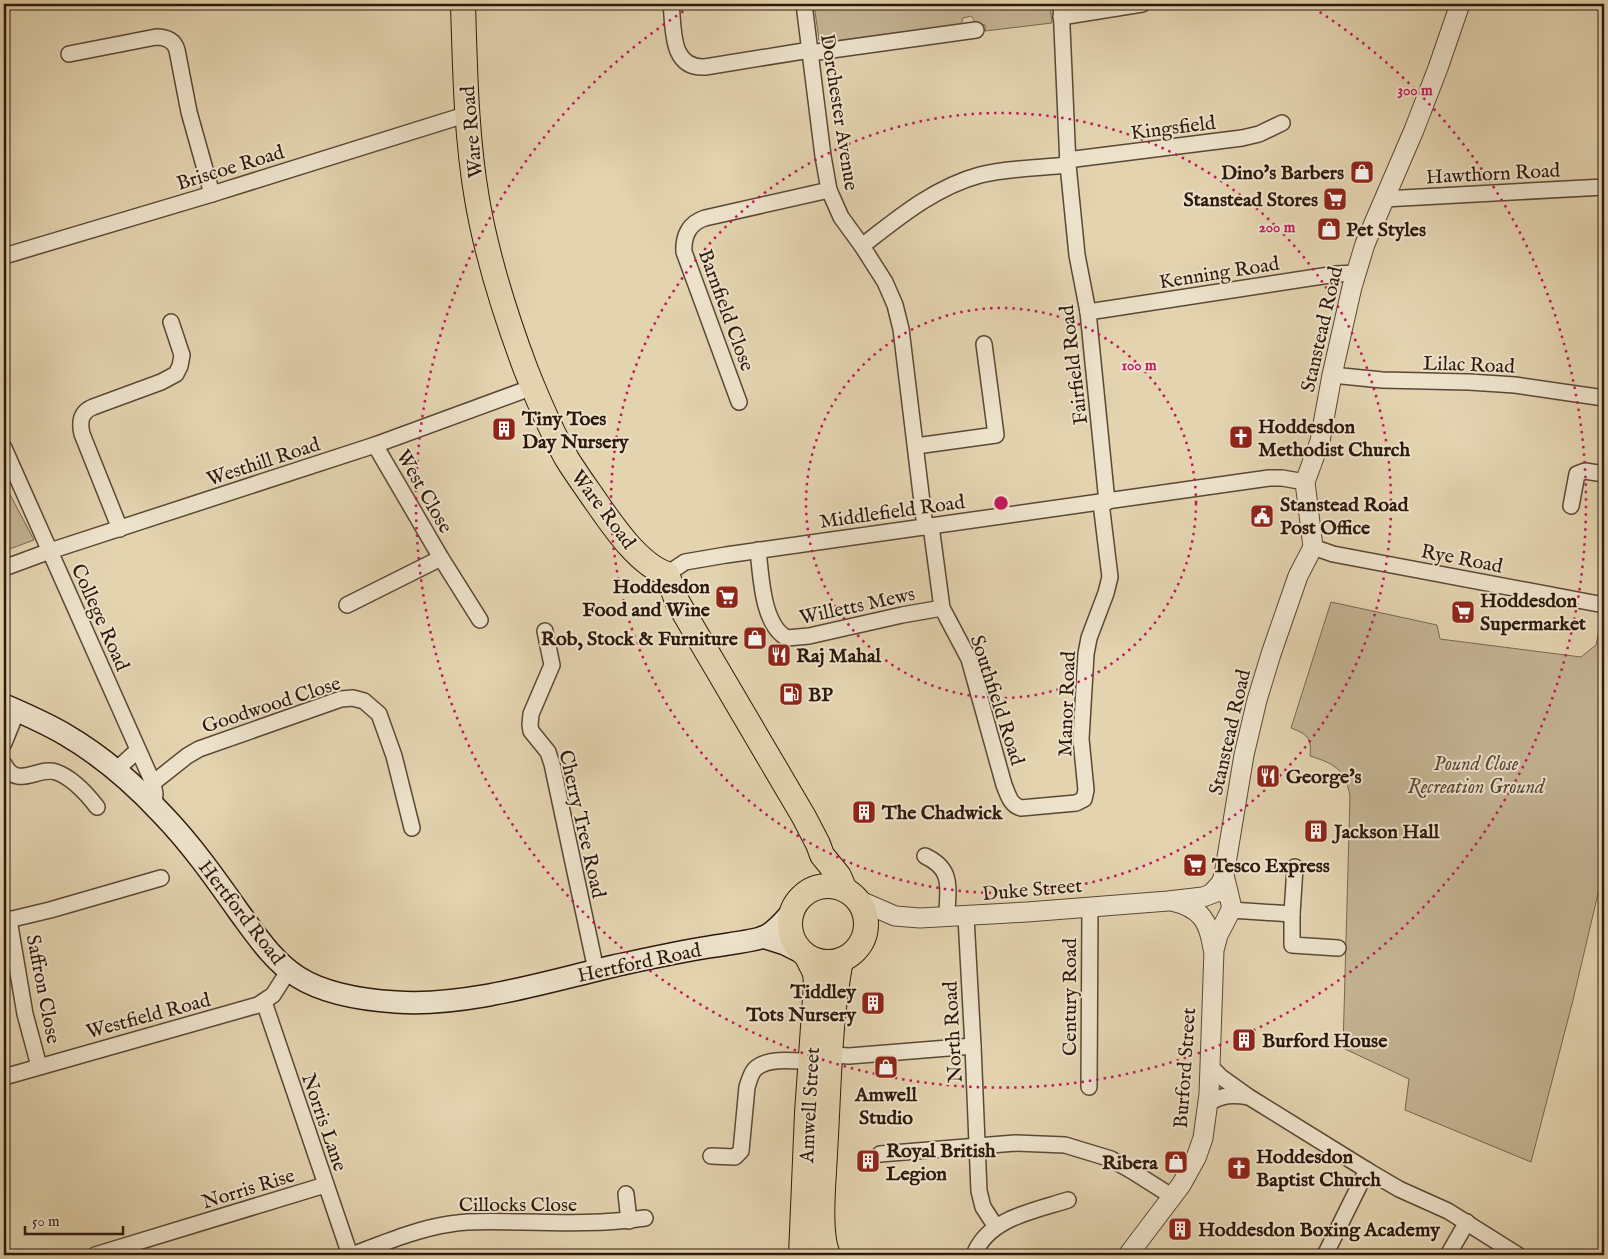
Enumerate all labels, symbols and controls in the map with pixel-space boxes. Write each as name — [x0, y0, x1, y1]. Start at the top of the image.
street label: Dorchester Avenue — [814, 32, 863, 192]
text: 300 m — [1397, 81, 1433, 100]
street label: Ware Road — [456, 84, 489, 179]
street label: Kingsfield — [1129, 111, 1217, 146]
street label: Briscoe Road — [174, 140, 288, 197]
street label: Hawthorn Road — [1425, 158, 1561, 190]
shop icon: Dino's Barbers — [1349, 159, 1375, 185]
place label: Dino's Barbers — [1221, 161, 1344, 186]
supermarket icon: Stanstead Stores — [1322, 186, 1348, 212]
place label: Stanstead Stores — [1183, 188, 1318, 213]
shop icon: Pet Styles — [1316, 216, 1342, 242]
text: 200 m — [1259, 218, 1296, 237]
place label: Pet Styles — [1346, 218, 1426, 243]
street label: Barnfield Close — [692, 246, 759, 375]
street label: Kenning Road — [1157, 252, 1281, 295]
street label: Stanstead Road — [1296, 264, 1349, 395]
street label: Fairfield Road — [1055, 303, 1094, 426]
street label: Lilac Road — [1423, 351, 1516, 380]
text: 100 m — [1121, 356, 1157, 375]
place label: Tiny Toes Day Nursery — [521, 407, 630, 455]
place label: Hoddesdon Methodist Church — [1258, 415, 1410, 463]
building icon: Tiny Toes Day Nursery — [491, 416, 517, 442]
church icon: Hoddesdon Methodist Church — [1228, 424, 1254, 450]
street label: Westhill Road — [204, 432, 324, 492]
street label: West Close — [390, 446, 458, 538]
street label: Ware Road — [565, 465, 641, 555]
street label: Middlefield Road — [818, 490, 967, 535]
place label: Stanstead Road Post Office — [1280, 493, 1410, 541]
centre of rings — [992, 494, 1010, 512]
public building icon: Stanstead Road Post Office — [1249, 503, 1275, 529]
street label: Rye Road — [1419, 539, 1505, 580]
street label: College Road — [65, 560, 134, 675]
place label: Hoddesdon Food and Wine — [582, 575, 711, 623]
street label: Willetts Mews — [797, 582, 917, 631]
supermarket icon: Hoddesdon Food and Wine — [714, 584, 740, 610]
place label: Hoddesdon Supermarket — [1480, 589, 1586, 637]
supermarket icon: Hoddesdon Supermarket — [1450, 599, 1476, 625]
shop icon: Rob, Stock & Furniture — [742, 625, 768, 651]
place label: Rob, Stock & Furniture — [541, 627, 739, 652]
street label: Southfield Road — [964, 632, 1029, 769]
restaurant icon: Raj Mahal — [766, 642, 792, 668]
place label: Raj Mahal — [796, 644, 882, 669]
street label: Manor Road — [1053, 650, 1082, 757]
street label: Stanstead Road — [1204, 667, 1257, 798]
street label: Goodwood Close — [199, 671, 344, 740]
fuel station icon: BP — [778, 681, 804, 707]
place label: BP — [808, 683, 833, 708]
street label: Cherry Tree Road — [552, 748, 611, 901]
park label: Pound Close Recreation Ground — [1408, 752, 1546, 800]
restaurant icon: George's — [1255, 763, 1281, 789]
place label: George's — [1286, 765, 1362, 790]
building icon: The Chadwick — [851, 799, 877, 825]
place label: The Chadwick — [881, 801, 1004, 826]
building icon: Jackson Hall — [1303, 818, 1329, 844]
place label: Jackson Hall — [1331, 820, 1440, 845]
supermarket icon: Tesco Express — [1182, 852, 1208, 878]
place label: Tesco Express — [1211, 854, 1330, 879]
street label: Hertford Road — [192, 856, 290, 970]
street label: Duke Street — [981, 874, 1083, 907]
street label: Saffron Close — [20, 933, 65, 1046]
street label: Hertford Road — [575, 938, 704, 989]
street label: Century Road — [1058, 938, 1083, 1056]
place label: Tiddley Tots Nursery — [745, 980, 857, 1028]
street label: North Road — [938, 980, 969, 1083]
street label: Westfield Road — [84, 988, 214, 1045]
building icon: Tiddley Tots Nursery — [860, 990, 886, 1016]
street label: Burford Street — [1169, 1007, 1202, 1129]
building icon: Burford House — [1231, 1027, 1257, 1053]
place label: Burford House — [1262, 1029, 1388, 1054]
street label: Amwell Street — [795, 1046, 826, 1165]
shop icon: Amwell Studio — [873, 1054, 899, 1080]
street label: Norris Lane — [295, 1070, 352, 1175]
place label: Amwell Studio — [854, 1083, 917, 1131]
place label: Royal British Legion — [886, 1139, 996, 1187]
place label: Hoddesdon Baptist Church — [1256, 1145, 1381, 1193]
building icon: Royal British Legion — [855, 1148, 881, 1174]
shop icon: Ribera — [1163, 1149, 1189, 1175]
place label: Ribera — [1102, 1151, 1158, 1176]
church icon: Hoddesdon Baptist Church — [1226, 1155, 1252, 1181]
street label: Norris Rise — [199, 1164, 298, 1215]
street label: Cillocks Close — [459, 1193, 577, 1218]
scale bar — [25, 1204, 122, 1236]
text: 50 m — [32, 1212, 60, 1231]
building icon: Hoddesdon Boxing Academy — [1167, 1216, 1193, 1242]
place label: Hoddesdon Boxing Academy — [1198, 1218, 1441, 1243]

